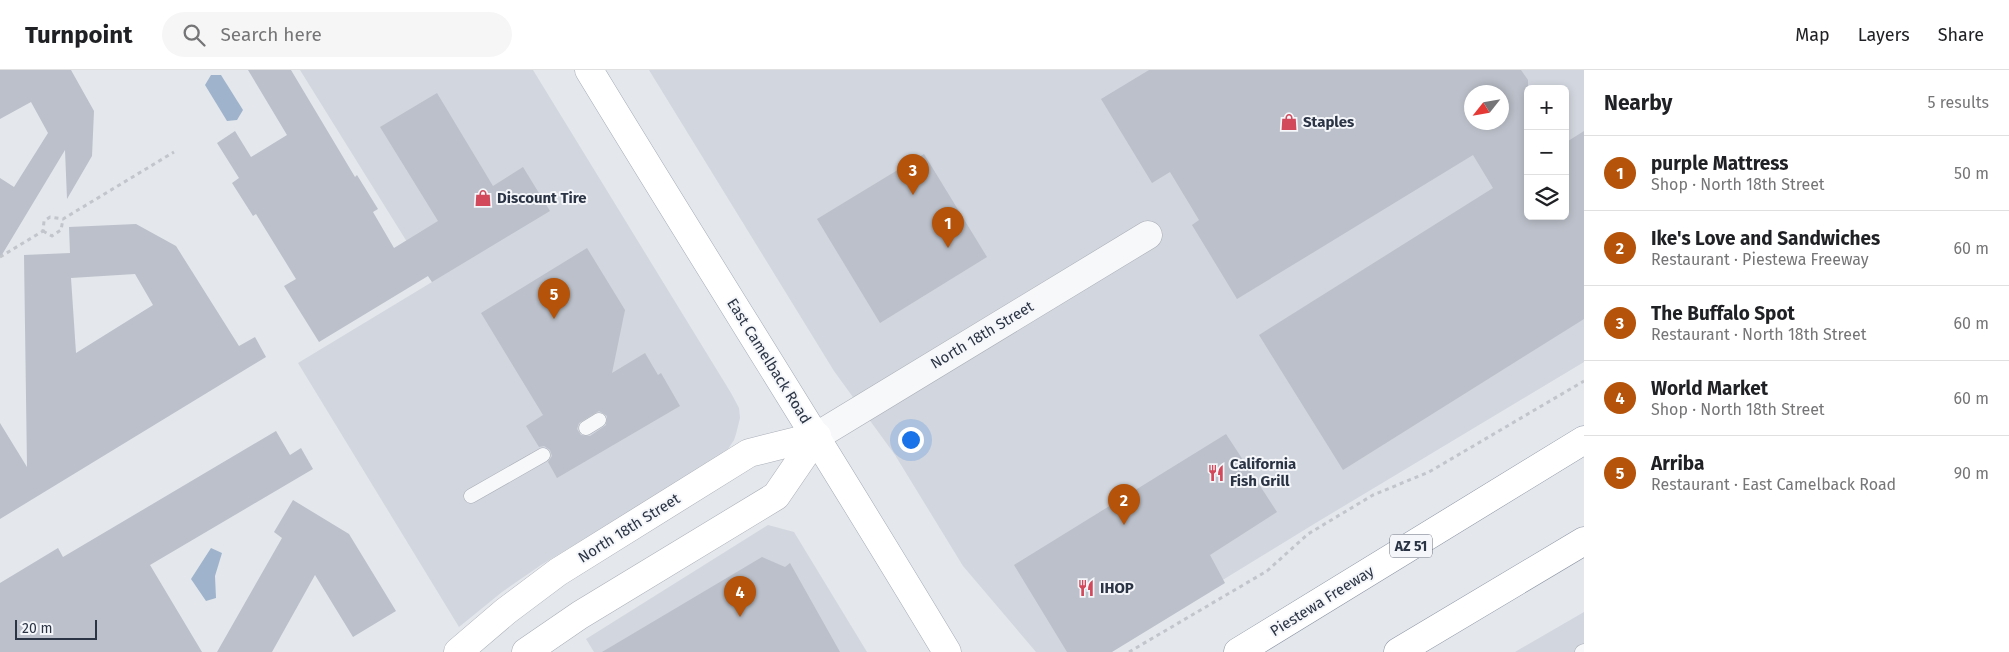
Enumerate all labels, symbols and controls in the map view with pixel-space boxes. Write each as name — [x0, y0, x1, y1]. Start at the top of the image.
search box — [162, 12, 512, 57]
text: Turnpoint — [25, 21, 132, 49]
icon: search — [180, 21, 208, 49]
text: Search here — [220, 23, 322, 46]
text: Map — [1795, 24, 1830, 46]
text: Layers — [1858, 24, 1910, 46]
text: Share — [1938, 24, 1984, 46]
north arrow — [1464, 85, 1509, 130]
map controls — [1524, 85, 1569, 220]
button: + — [1524, 85, 1569, 130]
text: Nearby — [1604, 90, 1672, 116]
text: 5 results — [1928, 93, 1989, 112]
shop icon: Staples — [1279, 112, 1299, 132]
place label: Staples — [1303, 113, 1354, 131]
button: − — [1524, 130, 1569, 175]
text: purple Mattress — [1651, 152, 1789, 175]
pin: 3 — [897, 154, 929, 195]
text: 1 — [1616, 164, 1624, 183]
text: 50 m — [1954, 164, 1989, 183]
button: layers — [1524, 175, 1569, 220]
text: Shop · North 18th Street — [1651, 175, 1825, 194]
shop icon: Discount Tire — [473, 188, 493, 208]
place label: Discount Tire — [497, 189, 587, 207]
pin: 1 — [932, 207, 964, 248]
text: Ike's Love and Sandwiches — [1651, 227, 1880, 250]
text: 2 — [1616, 239, 1624, 258]
text: 60 m — [1954, 239, 1989, 258]
text: Restaurant · Piestewa Freeway — [1651, 250, 1869, 269]
pin: 5 — [538, 278, 570, 319]
street label: East Camelback Road — [723, 295, 815, 427]
street label: North 18th Street — [927, 297, 1037, 373]
text: The Buffalo Spot — [1651, 302, 1795, 325]
text: 3 — [1616, 314, 1624, 333]
text: 60 m — [1954, 314, 1989, 333]
text: Restaurant · North 18th Street — [1651, 325, 1867, 344]
text: World Market — [1651, 377, 1768, 400]
text: 4 — [1615, 389, 1625, 408]
text: 60 m — [1954, 389, 1989, 408]
text: Shop · North 18th Street — [1651, 400, 1825, 419]
your location — [898, 427, 924, 453]
text: Arriba — [1651, 452, 1704, 475]
place label: California Fish Grill — [1230, 455, 1296, 490]
restaurant icon: California Fish Grill — [1206, 463, 1226, 483]
text: 5 — [1616, 464, 1624, 483]
text: 90 m — [1954, 464, 1989, 483]
text: Restaurant · East Camelback Road — [1651, 475, 1896, 494]
pin: 2 — [1108, 484, 1140, 525]
street label: North 18th Street — [575, 489, 684, 567]
road number: AZ 51 — [1390, 534, 1432, 558]
street label: Piestewa Freeway — [1267, 562, 1378, 640]
pin: 4 — [724, 576, 756, 617]
restaurant icon: IHOP — [1076, 578, 1096, 598]
place label: IHOP — [1100, 579, 1134, 597]
scale bar — [15, 617, 98, 640]
text: 20 m — [22, 620, 52, 637]

